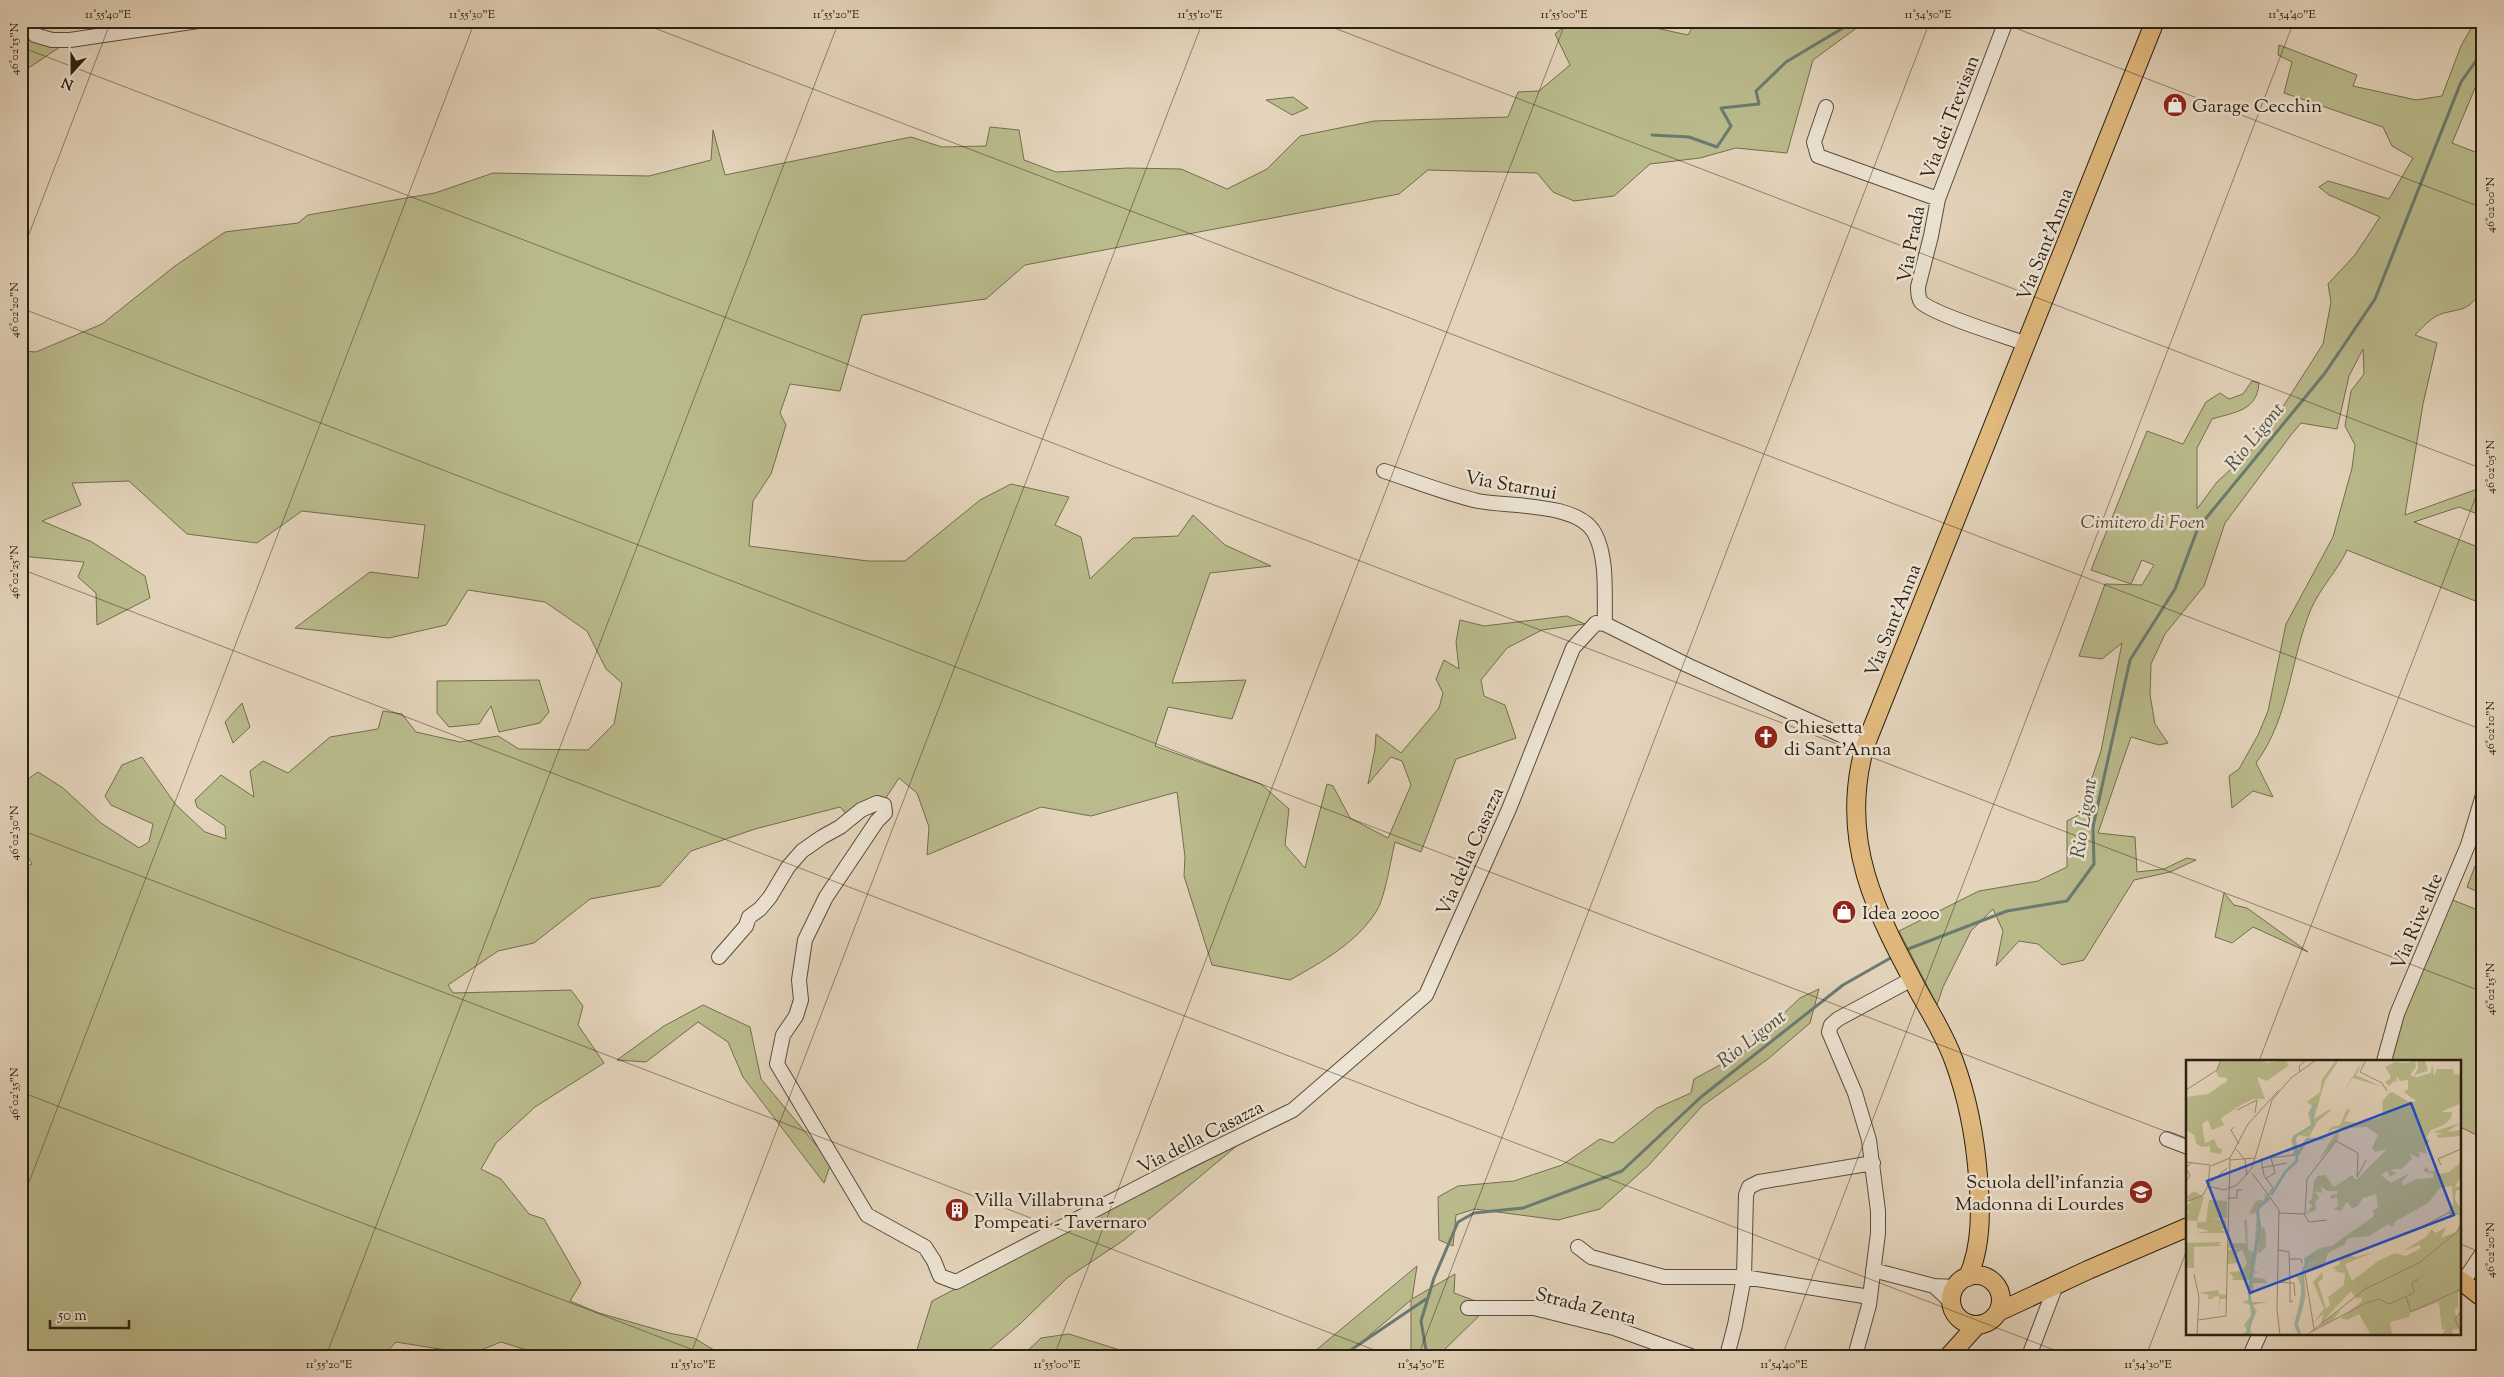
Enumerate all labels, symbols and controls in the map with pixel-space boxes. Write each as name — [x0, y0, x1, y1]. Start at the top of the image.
text: 11°55'40"E — [85, 6, 132, 24]
text: 11°55'30"E — [449, 6, 496, 24]
text: 11°55'20"E — [813, 6, 860, 24]
text: 11°55'10"E — [1177, 6, 1223, 24]
text: 11°55'00"E — [1541, 6, 1588, 24]
text: 11°54'50"E — [1905, 6, 1952, 24]
text: 11°54'40"E — [2268, 6, 2317, 24]
text: 46°02'15"N — [6, 22, 24, 75]
north arrow — [48, 48, 98, 98]
street label: Via dei Trevisan — [1915, 52, 1987, 184]
text: N — [59, 71, 77, 94]
shop icon: Garage Cecchin — [2162, 92, 2188, 118]
place label: Garage Cecchin — [2192, 94, 2322, 121]
text: 46°02'00"N — [2482, 177, 2500, 233]
street label: Via Sant'Anna — [2011, 184, 2081, 305]
street label: Via Prada — [1892, 203, 1933, 285]
text: 46°02'20"N — [6, 282, 24, 338]
water label: Rio Ligont — [2219, 397, 2293, 478]
text: 46°02'05"N — [2482, 440, 2500, 494]
street label: Via Starnui — [1462, 465, 1559, 508]
park label: Cimitero di Foen — [2081, 510, 2205, 537]
text: 46°02'25"N — [6, 545, 24, 599]
street label: Via Sant'Anna — [1859, 560, 1929, 681]
text: 46°02'10"N — [2482, 700, 2500, 755]
place label: Chiesetta di Sant'Anna — [1784, 715, 1892, 764]
church icon: Chiesetta di Sant'Anna — [1753, 724, 1779, 750]
water label: Rio Ligont — [2065, 776, 2106, 861]
street label: Via della Casazza — [1431, 783, 1512, 921]
text: 46°02'30"N — [6, 805, 24, 861]
street label: Via Rive alte — [2386, 869, 2451, 975]
shop icon: Idea 2000 — [1831, 899, 1857, 925]
place label: Idea 2000 — [1862, 901, 1939, 928]
text: 46°02'15"N — [2482, 962, 2500, 1015]
water label: Rio Ligont — [1712, 1004, 1793, 1076]
inset map — [2186, 1060, 2462, 1334]
text: 46°02'35"N — [6, 1067, 24, 1121]
street label: Via della Casazza — [1133, 1095, 1269, 1182]
place label: Scuola dell'infanzia Madonna di Lourdes — [1955, 1170, 2124, 1219]
school or university icon: Scuola dell'infanzia Madonna di Lourdes — [2128, 1179, 2154, 1205]
place label: Villa Villabruna - Pompeati - Tavernaro — [974, 1188, 1147, 1237]
building icon: Villa Villabruna - Pompeati - Tavernaro — [944, 1197, 970, 1223]
text: 46°02'20"N — [2482, 1222, 2500, 1278]
street label: Strada Zenta — [1532, 1282, 1639, 1333]
scale bar — [50, 1297, 129, 1329]
text: 50 m — [57, 1306, 87, 1327]
text: 11°55'20"E — [306, 1356, 353, 1374]
text: 11°55'10"E — [670, 1356, 716, 1374]
text: 11°55'00"E — [1034, 1356, 1081, 1374]
text: 11°54'50"E — [1398, 1356, 1445, 1374]
text: 11°54'40"E — [1760, 1356, 1809, 1374]
text: 11°54'30"E — [2124, 1356, 2173, 1374]

